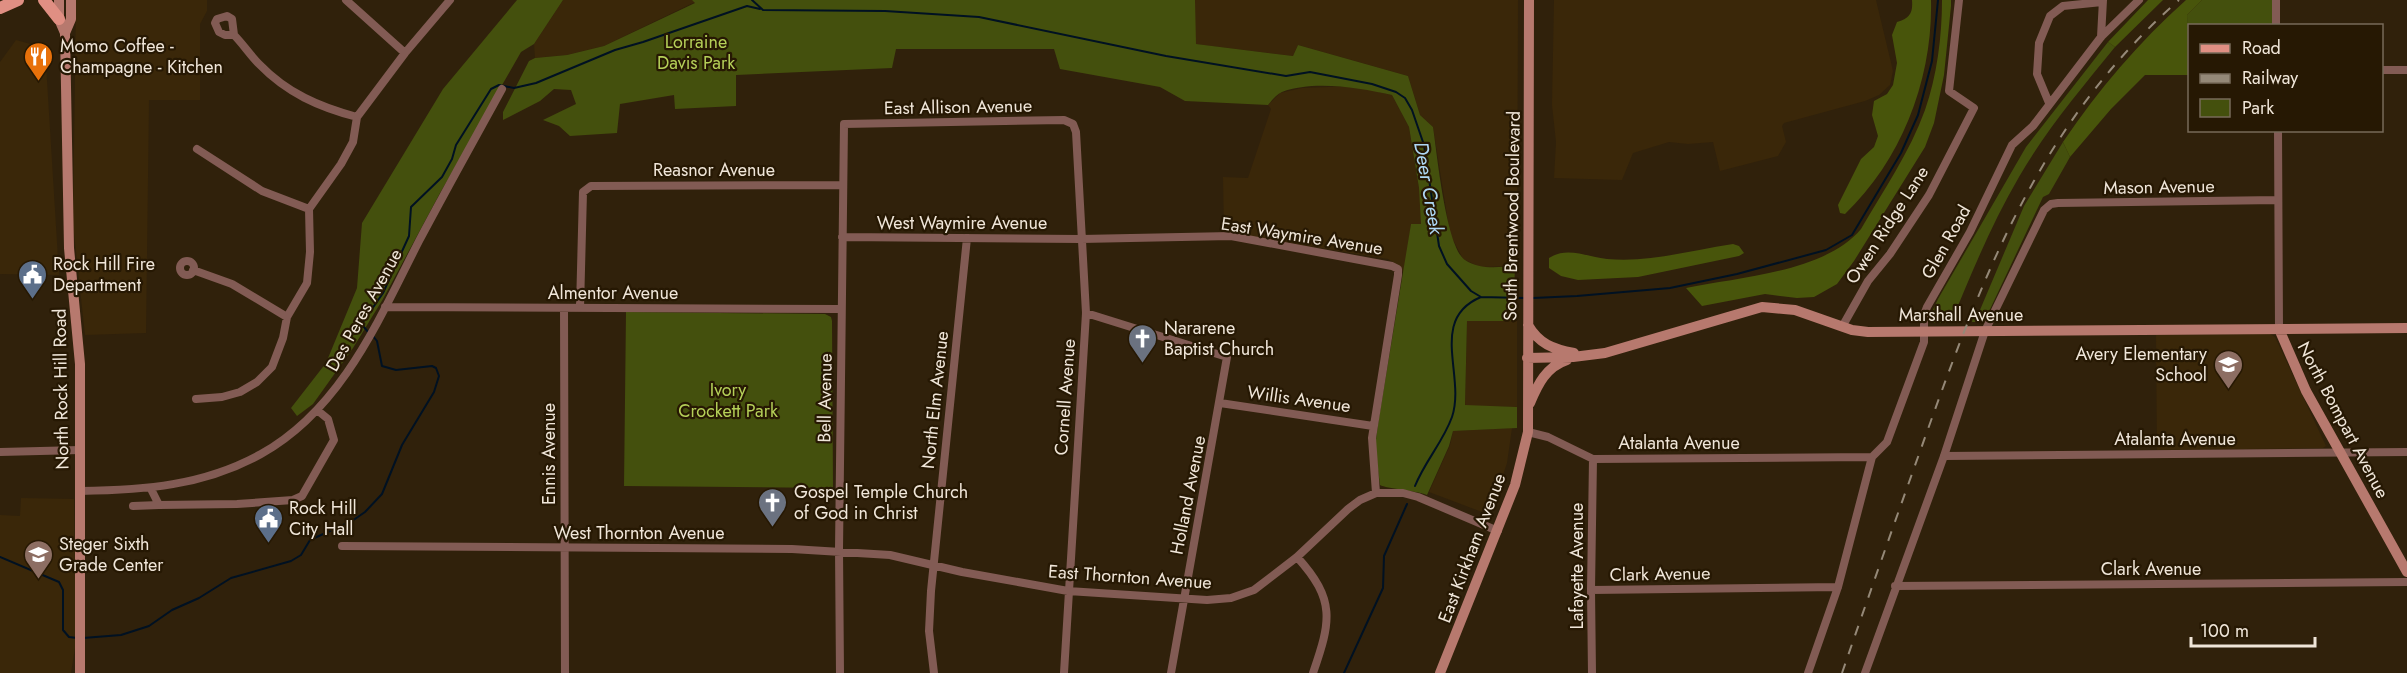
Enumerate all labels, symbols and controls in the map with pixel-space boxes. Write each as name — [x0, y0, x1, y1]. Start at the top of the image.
legend — [2188, 24, 2383, 132]
park label: Lorraine Davis Park — [657, 29, 735, 76]
place label: Momo Coffee - Champagne - Kitchen — [60, 33, 223, 80]
text: Road — [2242, 35, 2281, 61]
restaurant icon: Momo Coffee - Champagne - Kitchen — [23, 40, 55, 82]
text: Railway — [2242, 65, 2298, 91]
street label: East Allison Avenue — [884, 93, 1032, 121]
text: Park — [2242, 95, 2274, 121]
street label: South Brentwood Boulevard — [1497, 111, 1527, 321]
water label: Deer Creek — [1406, 139, 1451, 238]
street label: Reasnor Avenue — [653, 157, 775, 183]
street label: Owen Ridge Lane — [1839, 161, 1935, 289]
street label: Mason Avenue — [2103, 173, 2215, 201]
street label: Glen Road — [1915, 200, 1977, 284]
street label: West Waymire Avenue — [877, 210, 1047, 236]
street label: East Waymire Avenue — [1219, 210, 1385, 262]
street label: Des Peres Avenue — [320, 244, 408, 376]
place label: Rock Hill Fire Department — [53, 251, 155, 298]
public building icon: Rock Hill Fire Department — [16, 258, 48, 300]
street label: Almentor Avenue — [548, 280, 678, 306]
street label: Marshall Avenue — [1899, 302, 2023, 328]
street label: North Rock Hill Road — [47, 308, 75, 470]
place label: Nararene Baptist Church — [1164, 315, 1274, 362]
church icon: Nararene Baptist Church — [1127, 322, 1159, 364]
street label: North Elm Avenue — [915, 330, 955, 470]
street label: North Bompart Avenue — [2291, 337, 2395, 503]
street label: Cornell Avenue — [1048, 338, 1082, 456]
place label: Avery Elementary School — [2075, 341, 2207, 388]
school or university icon: Avery Elementary School — [2212, 348, 2244, 390]
street label: Bell Avenue — [811, 353, 839, 443]
park label: Ivory Crockett Park — [678, 377, 778, 424]
street label: Willis Avenue — [1246, 379, 1352, 419]
street label: Ennis Avenue — [536, 403, 562, 505]
street label: Atalanta Avenue — [2114, 426, 2236, 452]
street label: Atalanta Avenue — [1618, 430, 1740, 456]
street label: Holland Avenue — [1164, 433, 1212, 557]
street label: East Kirkham Avenue — [1432, 470, 1512, 626]
place label: Gospel Temple Church of God in Christ — [794, 479, 968, 526]
church icon: Gospel Temple Church of God in Christ — [757, 486, 789, 528]
place label: Rock Hill City Hall — [289, 495, 357, 542]
public building icon: Rock Hill City Hall — [252, 502, 284, 544]
street label: Lafayette Avenue — [1564, 503, 1590, 629]
street label: West Thornton Avenue — [554, 520, 724, 546]
place label: Steger Sixth Grade Center — [59, 531, 164, 578]
school or university icon: Steger Sixth Grade Center — [22, 538, 54, 580]
street label: Clark Avenue — [2101, 556, 2201, 582]
street label: East Thornton Avenue — [1047, 558, 1213, 596]
street label: Clark Avenue — [1609, 560, 1711, 588]
scale bar — [2191, 610, 2316, 648]
text: 100 m — [2200, 618, 2249, 644]

